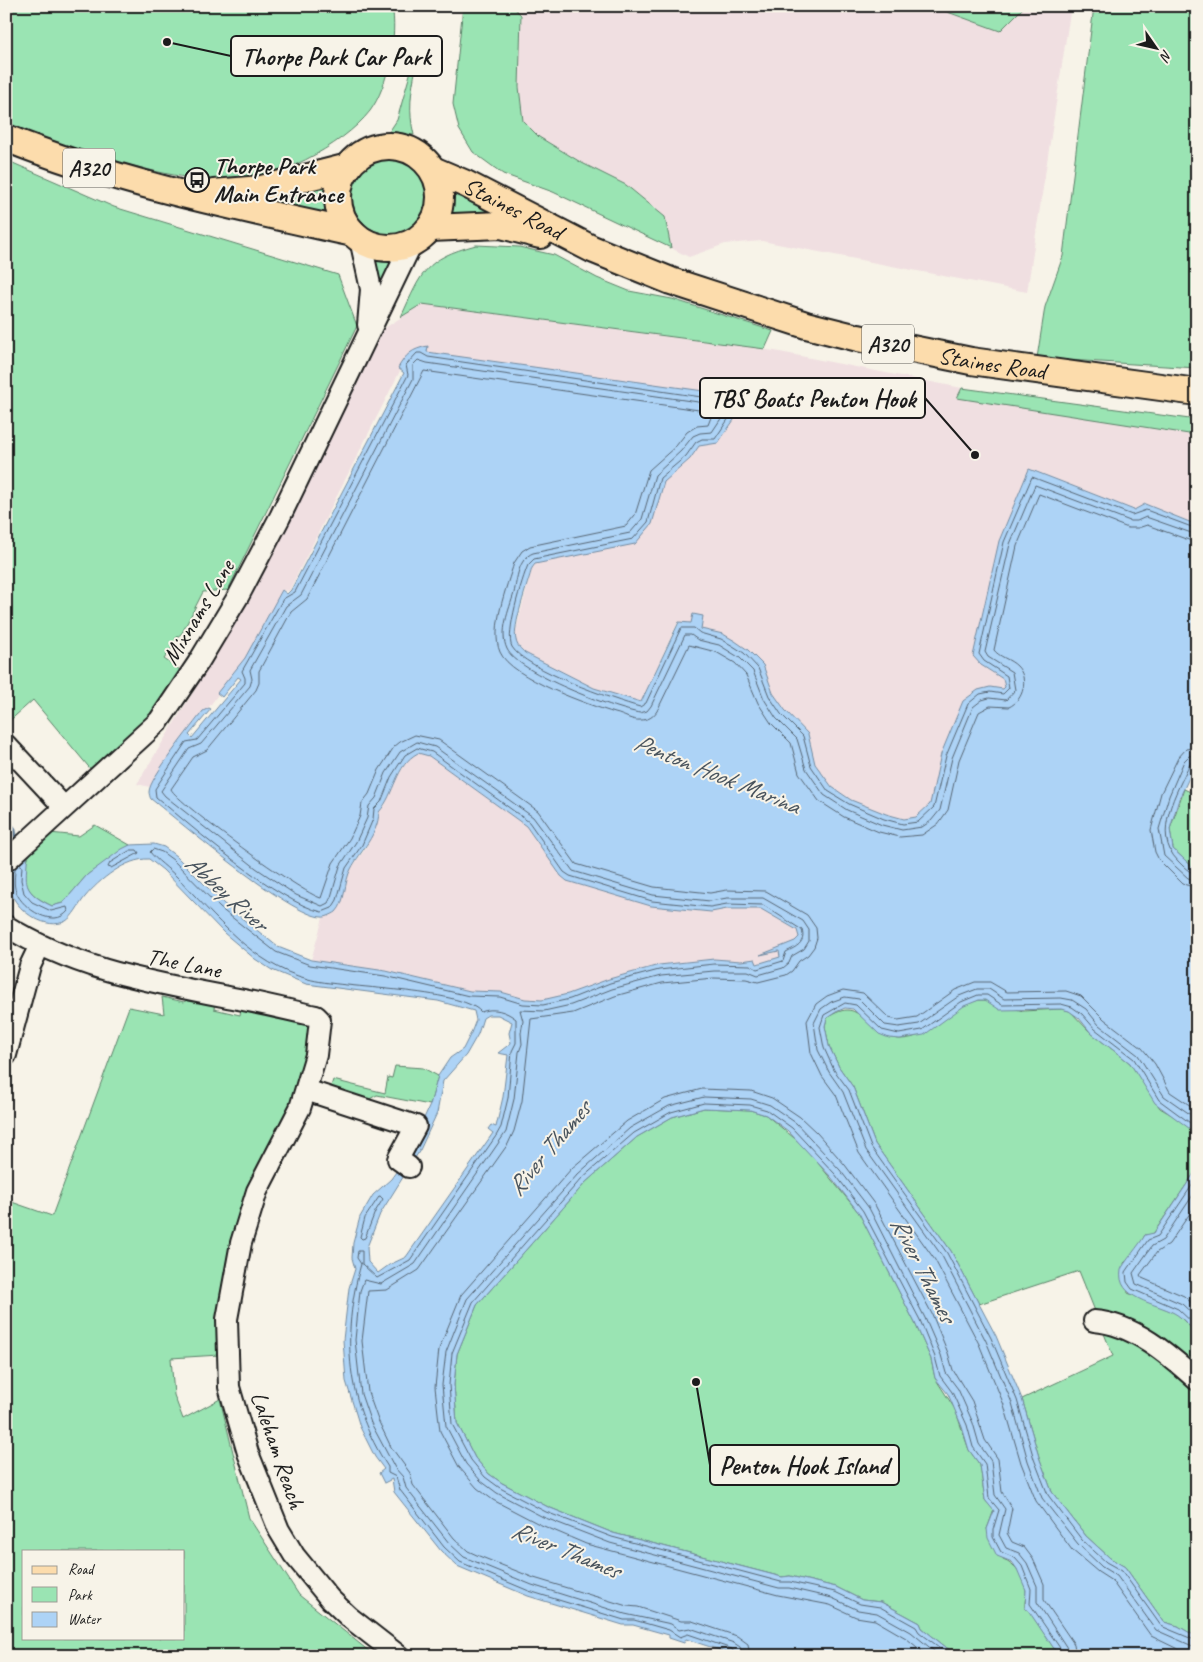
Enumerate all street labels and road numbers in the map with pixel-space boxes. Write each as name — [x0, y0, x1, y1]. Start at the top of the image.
road number: A320 — [63, 148, 115, 188]
street label: Staines Road — [458, 170, 571, 248]
road number: A320 — [862, 324, 914, 364]
street label: Staines Road — [936, 340, 1051, 387]
street label: Mixnams Lane — [155, 552, 242, 670]
street label: The Lane — [144, 941, 226, 985]
street label: Laleham Reach — [244, 1387, 312, 1514]

